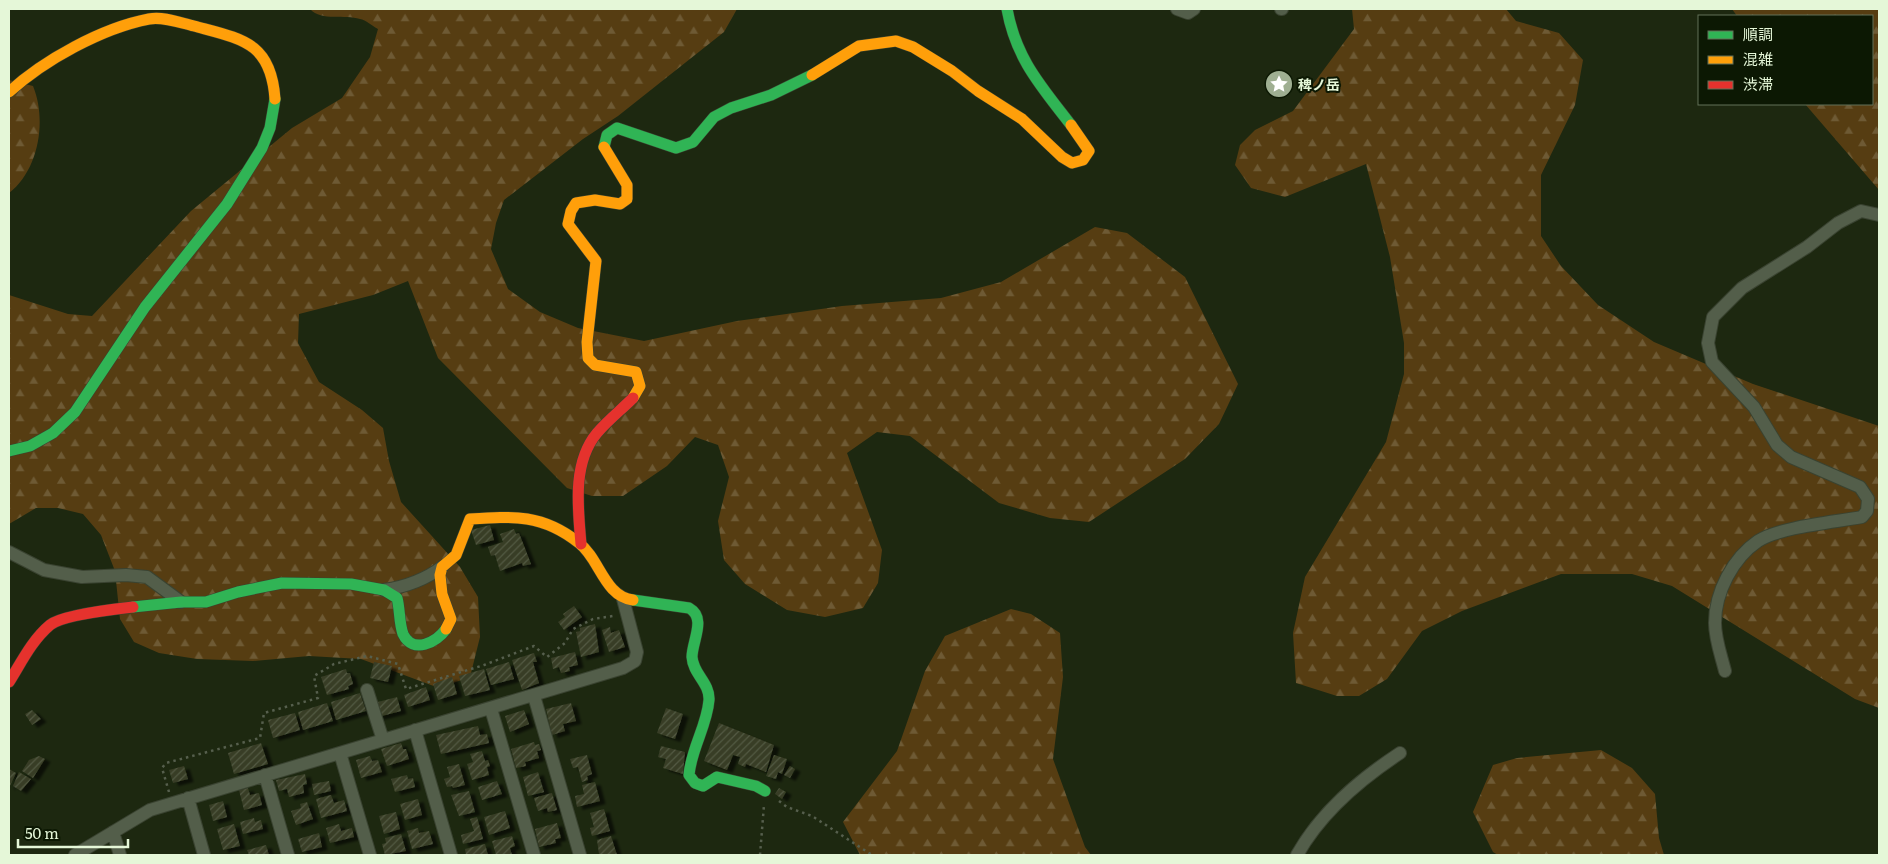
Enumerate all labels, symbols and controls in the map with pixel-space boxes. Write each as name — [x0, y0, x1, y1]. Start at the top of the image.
legend — [1698, 15, 1873, 105]
text: 順調 — [1743, 22, 1773, 45]
text: 混雑 — [1743, 47, 1773, 70]
place icon: 稗ノ岳 — [1264, 69, 1294, 99]
text: 渋滞 — [1743, 72, 1773, 95]
place label: 稗ノ岳 — [1298, 74, 1340, 94]
scale bar — [18, 816, 128, 848]
text: 50 m — [25, 821, 59, 844]

